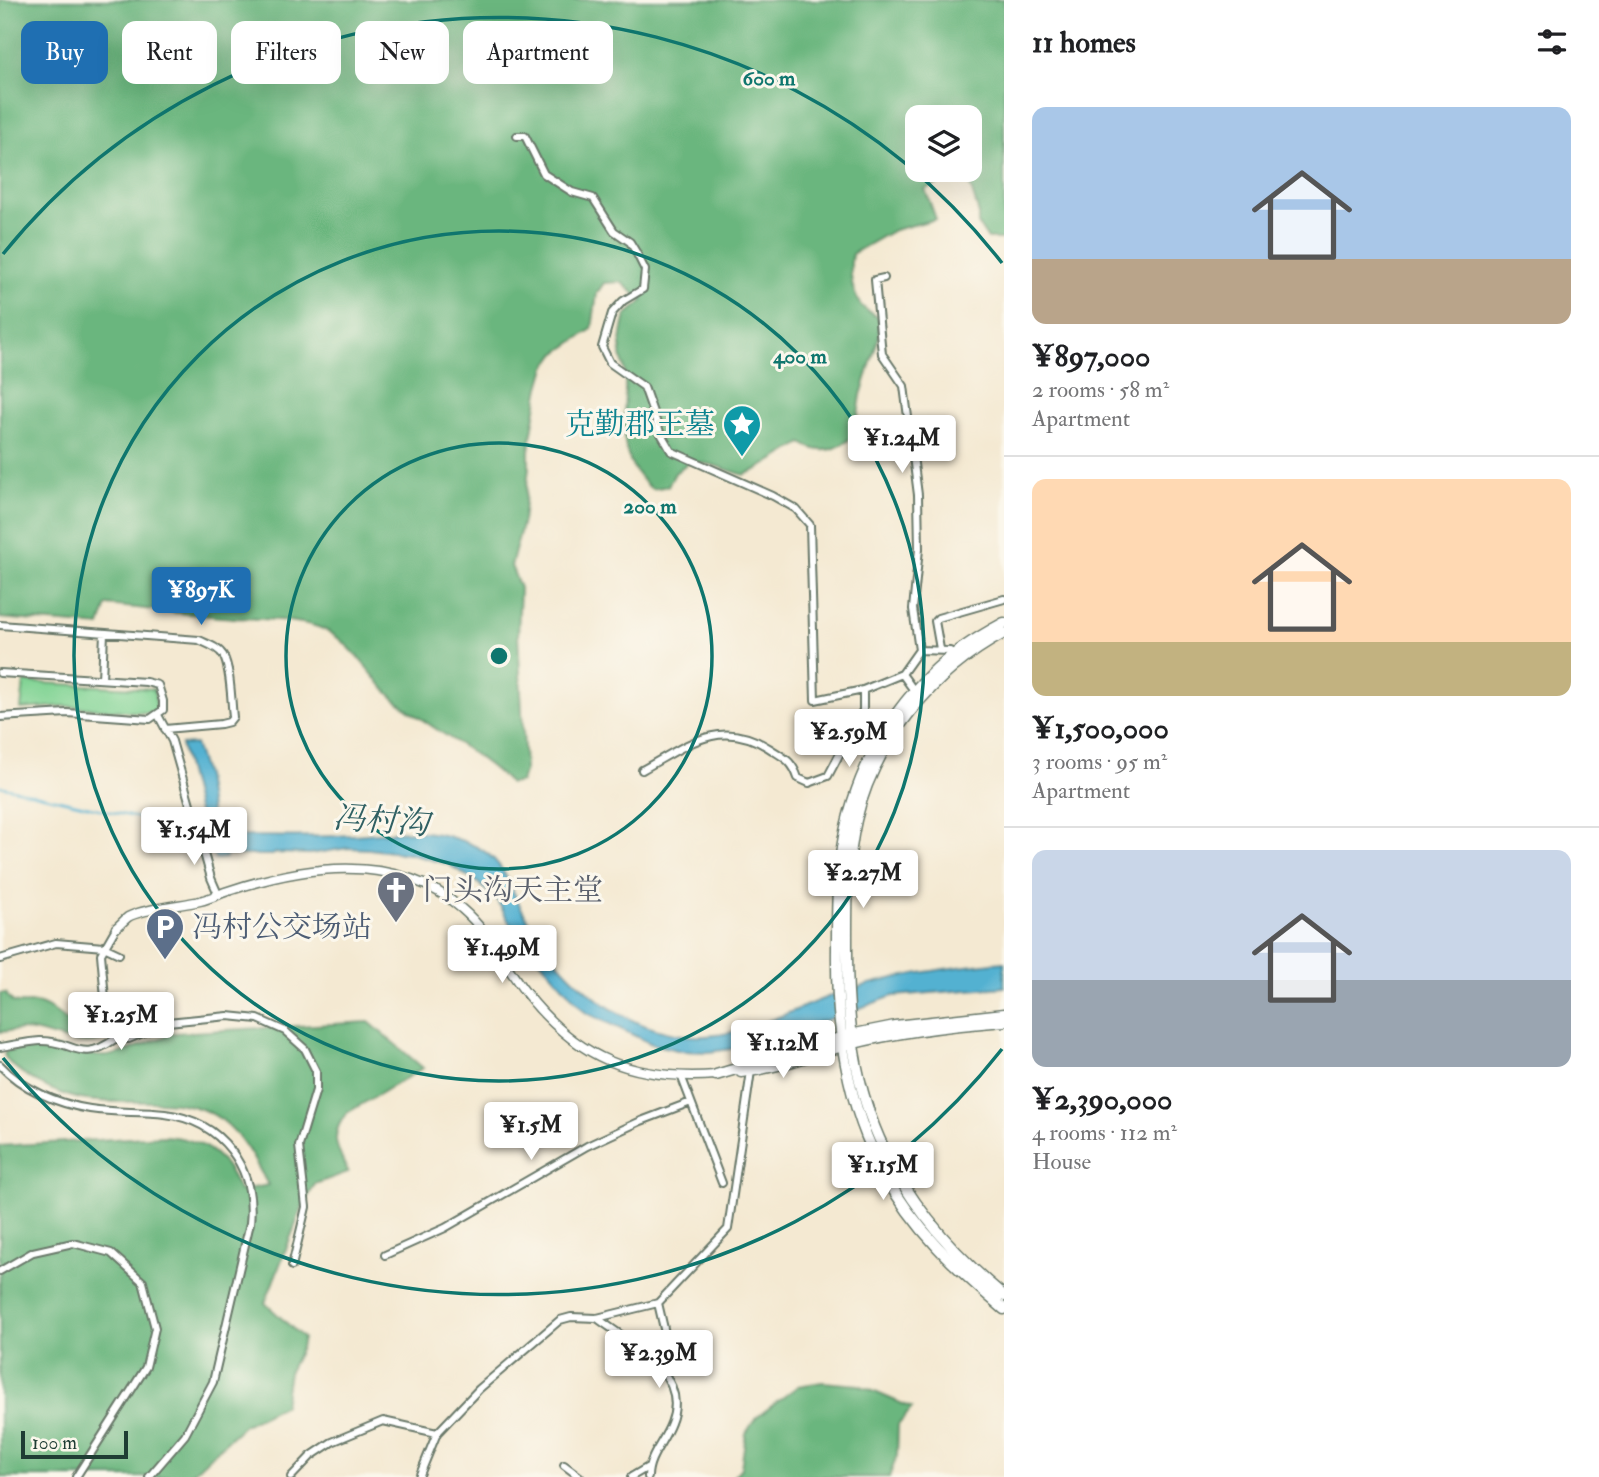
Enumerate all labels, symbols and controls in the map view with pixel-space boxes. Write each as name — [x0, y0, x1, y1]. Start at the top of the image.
chip: Buy — [21, 21, 108, 84]
chip: Rent — [122, 21, 217, 84]
chip: Filters — [231, 21, 341, 84]
chip: New — [355, 21, 449, 84]
chip: Apartment — [463, 21, 613, 84]
icon: filters — [1533, 23, 1571, 61]
text: 11 homes — [1032, 24, 1136, 61]
text: 600 m — [743, 65, 796, 92]
map controls — [905, 105, 982, 182]
button: layers — [905, 105, 982, 182]
icon: home — [1239, 152, 1365, 278]
text: ¥897,000 — [1032, 338, 1150, 375]
text: 400 m — [772, 343, 827, 370]
text: 2 rooms · 58 m² — [1032, 375, 1169, 404]
place icon: 克勤郡王墓 — [721, 403, 763, 458]
text: Apartment — [1032, 404, 1130, 433]
place label: 克勤郡王墓 — [565, 406, 715, 443]
pin: ¥1.24M — [845, 416, 959, 475]
text: ¥1.24M — [864, 423, 940, 452]
text: 200 m — [624, 493, 677, 520]
icon: home — [1239, 524, 1365, 650]
pin: ¥897K — [152, 568, 250, 627]
text: ¥897K — [168, 575, 234, 604]
centre of rings — [487, 644, 511, 668]
pin: ¥2.59M — [792, 710, 906, 769]
text: ¥1,500,000 — [1032, 710, 1169, 747]
text: ¥2.59M — [810, 717, 888, 746]
text: 3 rooms · 95 m² — [1032, 747, 1167, 776]
text: Apartment — [1032, 776, 1130, 805]
water label: 冯村沟 — [332, 798, 435, 845]
pin: ¥1.54M — [137, 808, 251, 867]
text: ¥1.54M — [157, 815, 231, 844]
pin: ¥2.27M — [806, 850, 920, 910]
text: ¥2.27M — [824, 858, 902, 887]
church icon: 门头沟天主堂 — [375, 869, 417, 924]
place label: 门头沟天主堂 — [423, 872, 603, 909]
icon: home — [1239, 895, 1365, 1021]
parking icon: 冯村公交场站 — [144, 906, 186, 961]
place label: 冯村公交场站 — [192, 909, 372, 946]
pin: ¥1.49M — [445, 926, 559, 985]
text: ¥1.49M — [464, 933, 540, 962]
pin: ¥1.25M — [64, 992, 178, 1052]
text: ¥1.25M — [84, 1000, 158, 1029]
pin: ¥1.12M — [726, 1020, 840, 1080]
text: ¥1.12M — [747, 1028, 819, 1057]
text: ¥2,390,000 — [1032, 1081, 1172, 1118]
pin: ¥1.5M — [482, 1102, 580, 1162]
text: ¥1.5M — [500, 1110, 562, 1139]
text: 4 rooms · 112 m² — [1032, 1118, 1177, 1147]
pin: ¥1.15M — [826, 1142, 940, 1202]
text: House — [1032, 1147, 1091, 1176]
text: ¥1.15M — [848, 1150, 918, 1179]
pin: ¥2.39M — [602, 1330, 716, 1390]
text: ¥2.39M — [621, 1338, 697, 1367]
scale bar — [21, 1428, 128, 1460]
text: 100 m — [32, 1431, 77, 1455]

